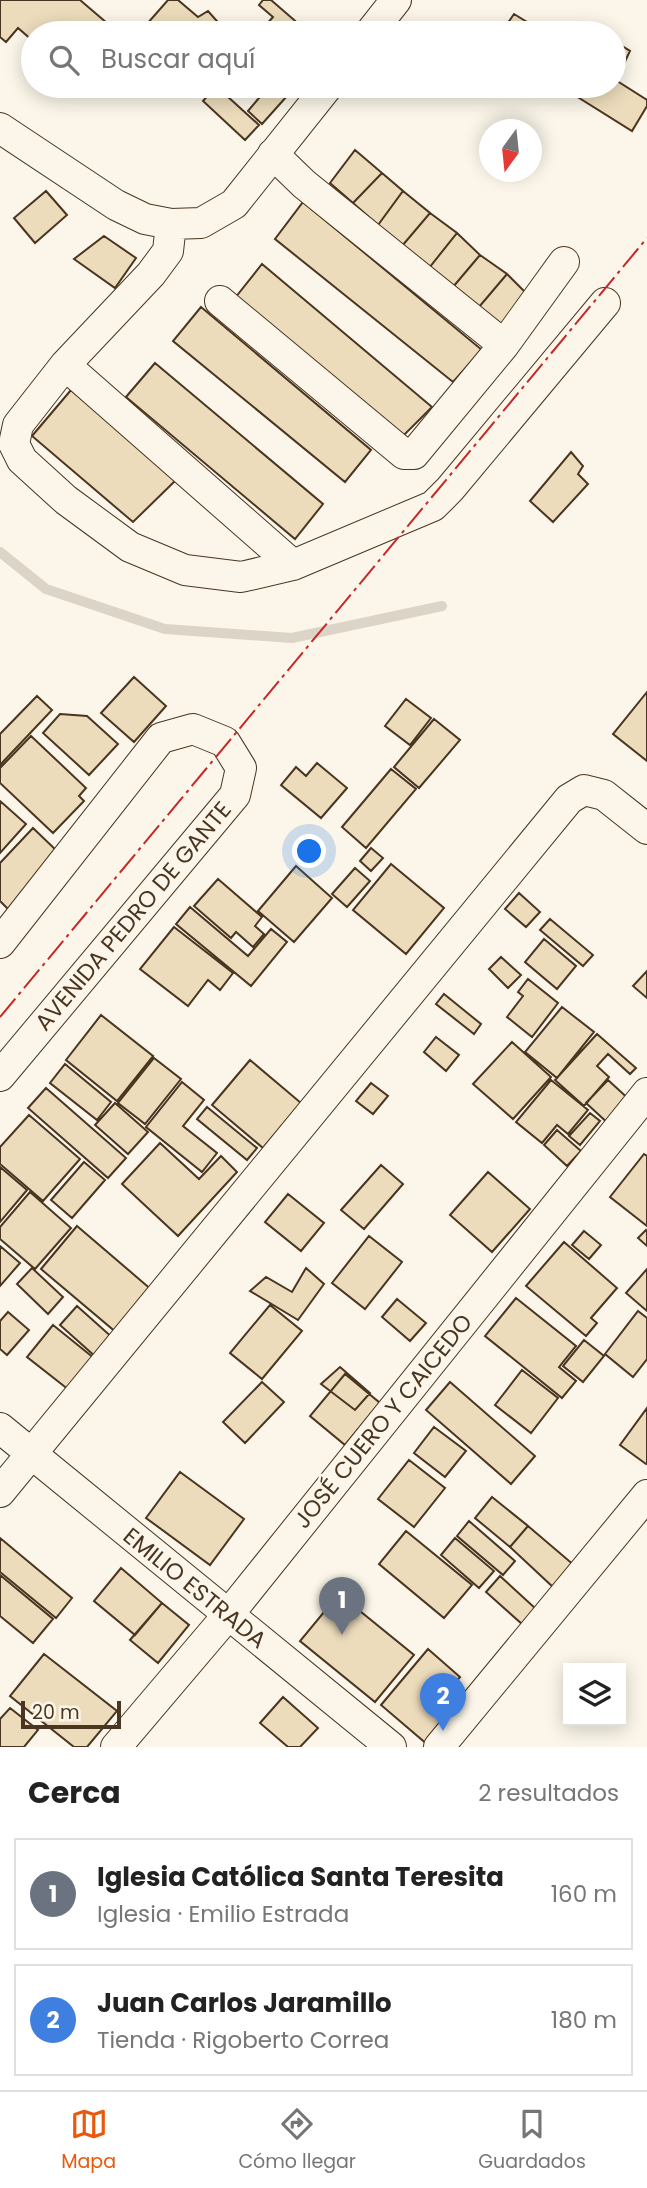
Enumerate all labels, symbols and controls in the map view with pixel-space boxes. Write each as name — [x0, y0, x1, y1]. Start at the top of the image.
search box — [21, 21, 626, 98]
icon: search — [45, 41, 83, 79]
text: Buscar aquí — [101, 41, 255, 77]
north arrow — [479, 119, 542, 182]
street label: AVENIDA PEDRO DE GANTE — [27, 795, 239, 1037]
your location — [292, 834, 326, 868]
street label: JOSÉ CUERO Y CAICEDO — [286, 1307, 480, 1535]
street label: EMILIO ESTRADA — [117, 1520, 273, 1656]
pin: 1 — [319, 1577, 365, 1635]
map controls — [563, 1663, 626, 1726]
button: layers — [563, 1663, 626, 1726]
pin: 2 — [420, 1673, 466, 1731]
scale bar — [21, 1698, 121, 1730]
text: 20 m — [32, 1699, 80, 1726]
text: Cerca — [28, 1771, 121, 1814]
text: 2 resultados — [478, 1777, 619, 1809]
text: Iglesia Católica Santa Teresita — [97, 1859, 504, 1895]
text: 1 — [49, 1878, 57, 1910]
text: 160 m — [551, 1878, 617, 1910]
text: Iglesia · Emilio Estrada — [97, 1898, 349, 1930]
text: Juan Carlos Jaramillo — [97, 1985, 392, 2021]
text: 2 — [46, 2004, 60, 2036]
text: 180 m — [551, 2004, 617, 2036]
text: Tienda · Rigoberto Correa — [97, 2024, 389, 2056]
tab: Mapa — [61, 2105, 116, 2176]
tab: Cómo llegar — [238, 2105, 356, 2176]
tab: Guardados — [478, 2105, 586, 2176]

